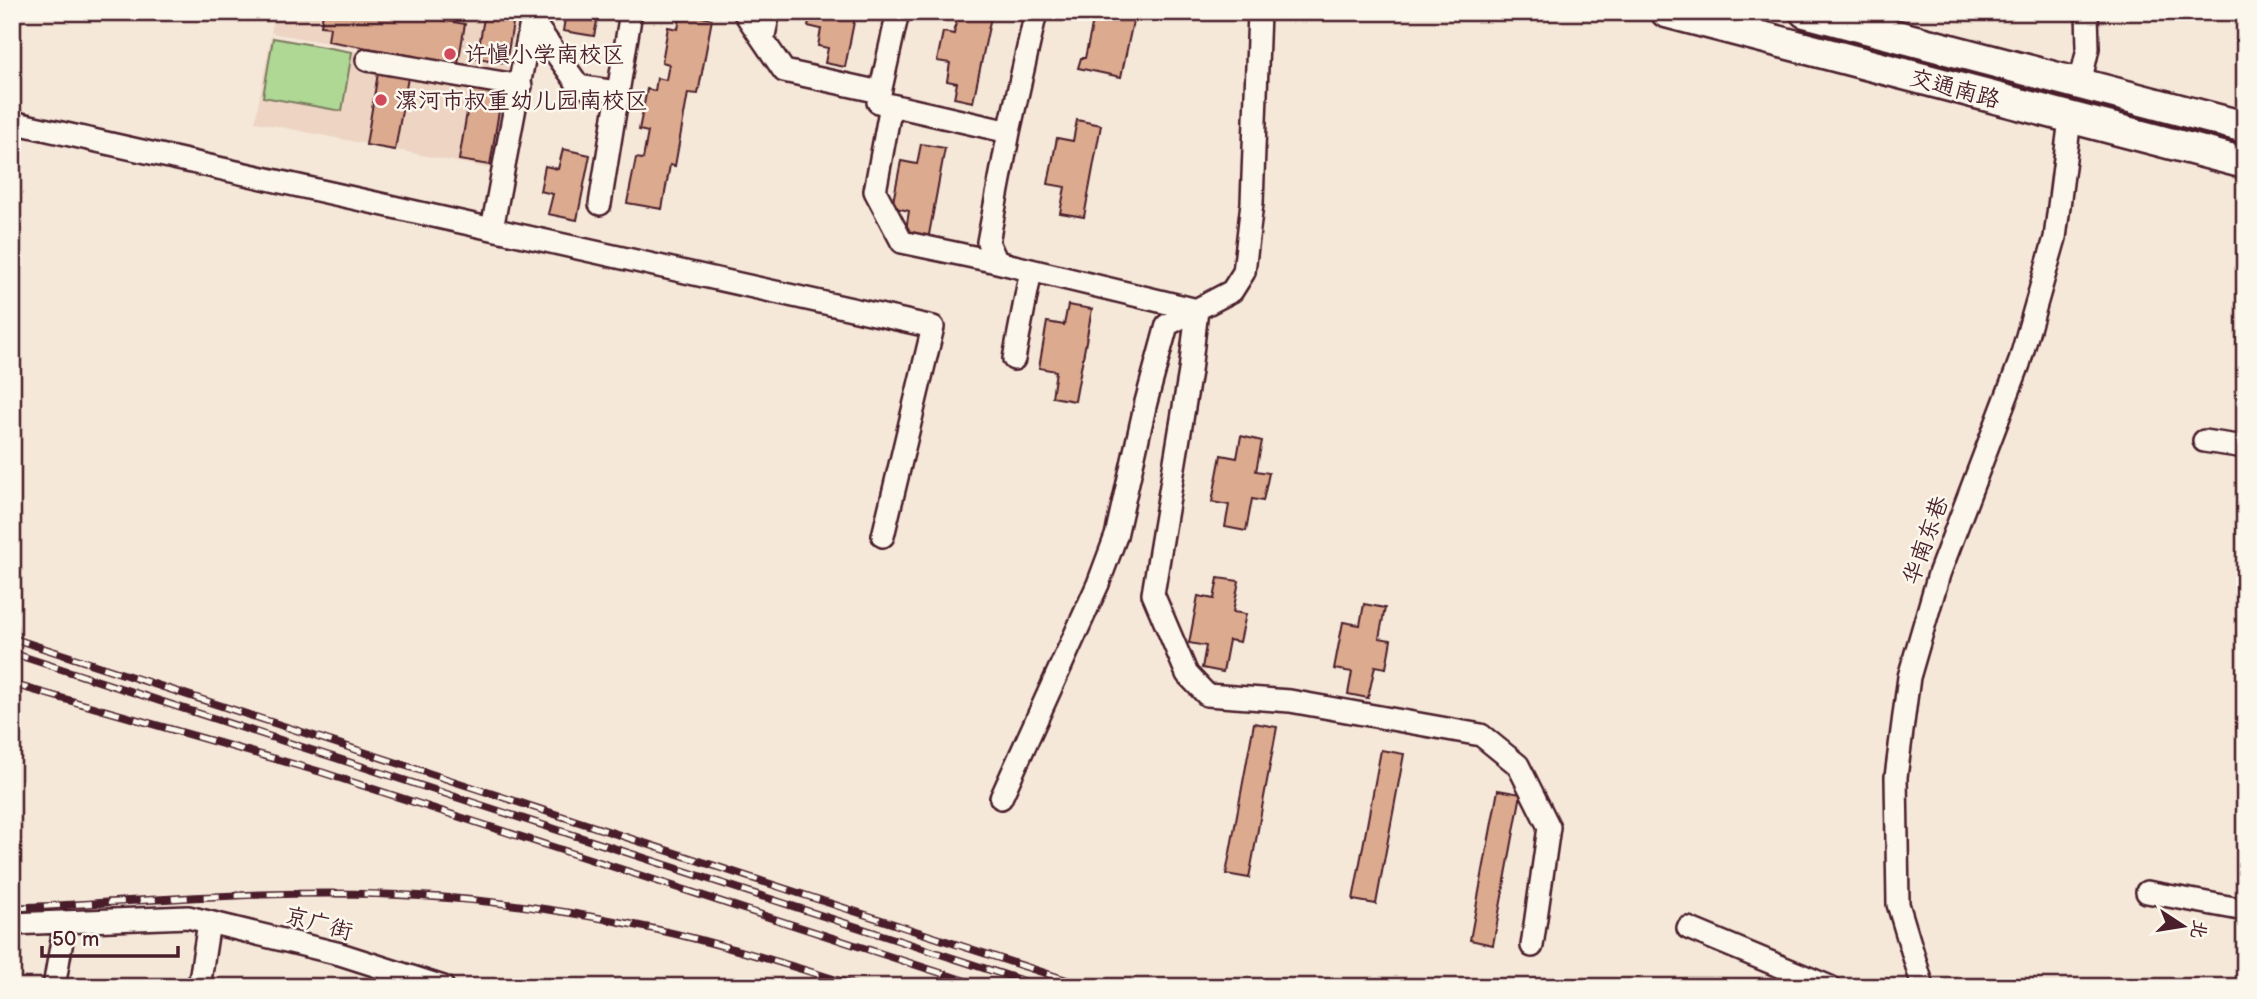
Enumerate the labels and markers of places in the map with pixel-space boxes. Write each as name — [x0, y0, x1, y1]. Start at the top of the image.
place label: 许慎小学南校区 — [464, 41, 625, 69]
marker: 许慎小学南校区 — [442, 46, 458, 62]
place label: 漯河市叔重幼儿园南校区 — [395, 87, 648, 115]
marker: 漯河市叔重幼儿园南校区 — [373, 92, 389, 108]

